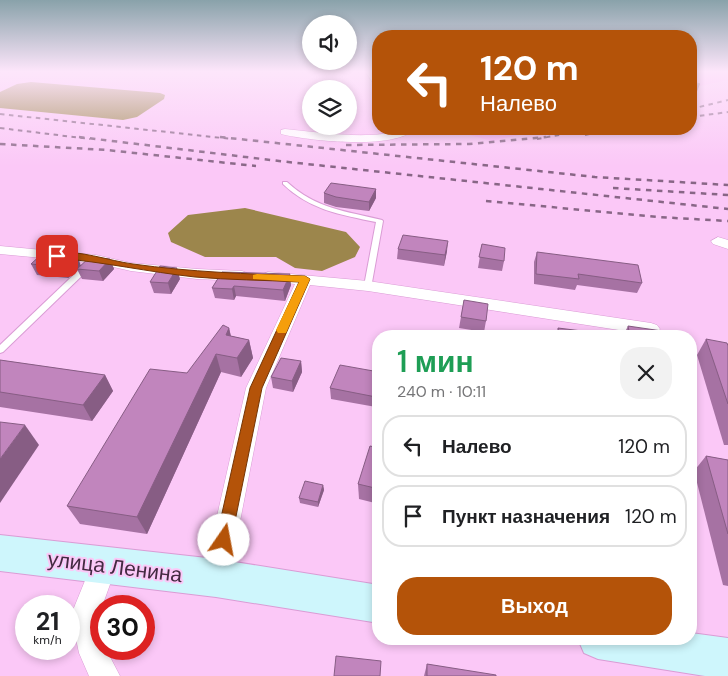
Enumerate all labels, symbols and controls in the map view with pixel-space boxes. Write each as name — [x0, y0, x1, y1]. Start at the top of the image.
map controls — [302, 15, 357, 135]
button: sound — [302, 15, 357, 70]
text: 120 m — [480, 45, 579, 91]
icon: left — [397, 50, 462, 115]
button: layers — [302, 80, 357, 135]
text: Налево — [480, 89, 557, 118]
pin — [36, 235, 78, 277]
icon: arrive — [43, 242, 71, 270]
text: 1 мин — [397, 342, 474, 381]
button: close — [620, 347, 672, 399]
text: 240 m · 10:11 — [397, 381, 486, 402]
icon: left — [399, 432, 427, 460]
text: Налево — [442, 434, 512, 459]
text: 120 m — [618, 434, 670, 459]
icon: arrive — [399, 502, 427, 530]
text: Пункт назначения — [442, 504, 610, 529]
text: 120 m — [625, 504, 677, 529]
position arrow — [197, 513, 249, 565]
street label: улица Ленина — [46, 545, 184, 589]
button: Выход — [397, 577, 672, 635]
speed limit sign: 30 — [90, 595, 155, 660]
text: 21 — [36, 605, 59, 638]
text: km/h — [33, 632, 62, 648]

